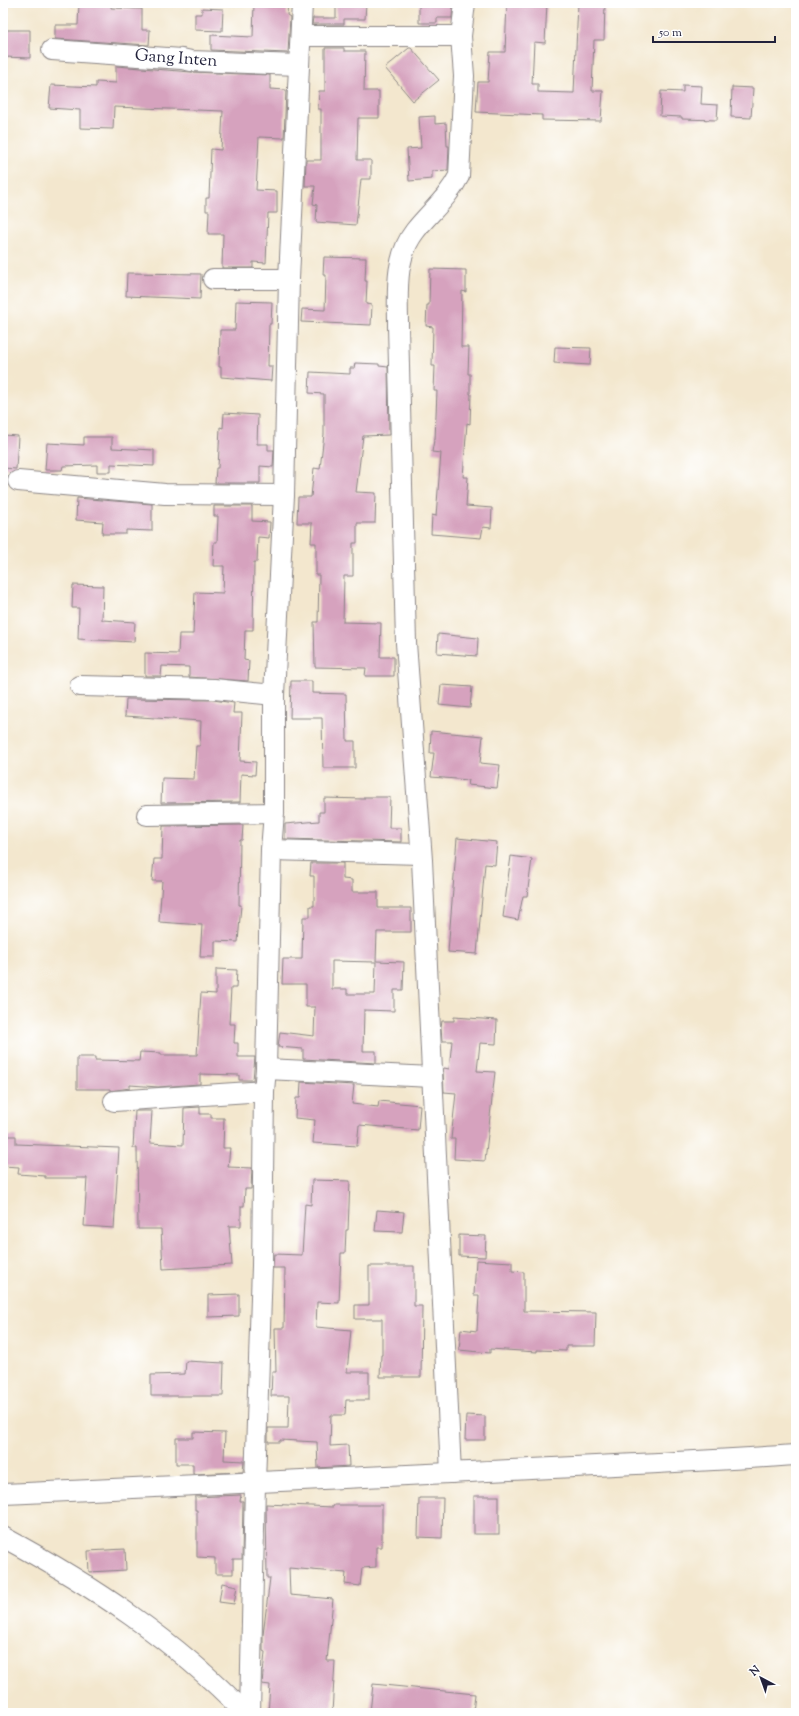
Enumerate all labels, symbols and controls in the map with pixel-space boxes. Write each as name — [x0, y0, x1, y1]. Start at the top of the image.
scale bar — [653, 18, 775, 44]
text: 50 m — [658, 24, 682, 42]
street label: Gang Inten — [134, 44, 218, 74]
north arrow — [741, 1658, 781, 1698]
text: N — [746, 1662, 764, 1681]

